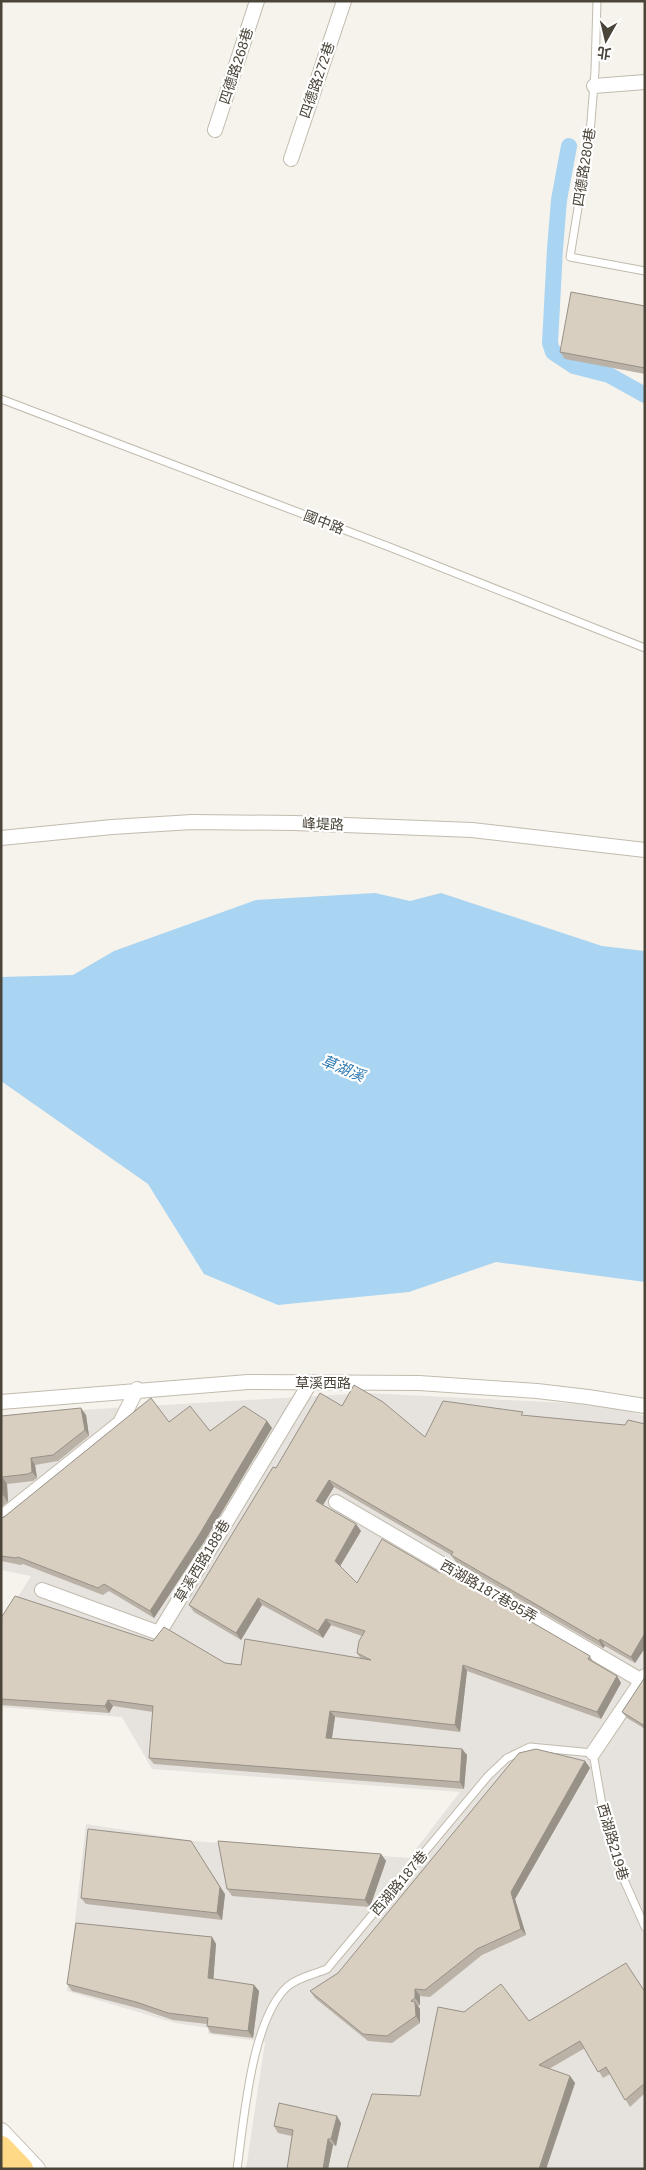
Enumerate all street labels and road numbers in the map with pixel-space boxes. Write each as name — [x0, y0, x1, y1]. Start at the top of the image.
street label: 四德路268巷 — [216, 26, 256, 106]
street label: 四德路272巷 — [297, 40, 337, 120]
street label: 四德路280巷 — [570, 127, 598, 207]
street label: 國中路 — [302, 507, 346, 537]
street label: 峰堤路 — [302, 815, 344, 833]
street label: 草溪西路 — [295, 1375, 351, 1391]
street label: 草溪西路188巷 — [171, 1517, 233, 1605]
street label: 西湖路187巷95弄 — [438, 1557, 540, 1625]
street label: 西湖路219巷 — [594, 1802, 632, 1882]
street label: 西湖路187巷 — [367, 1847, 431, 1919]

